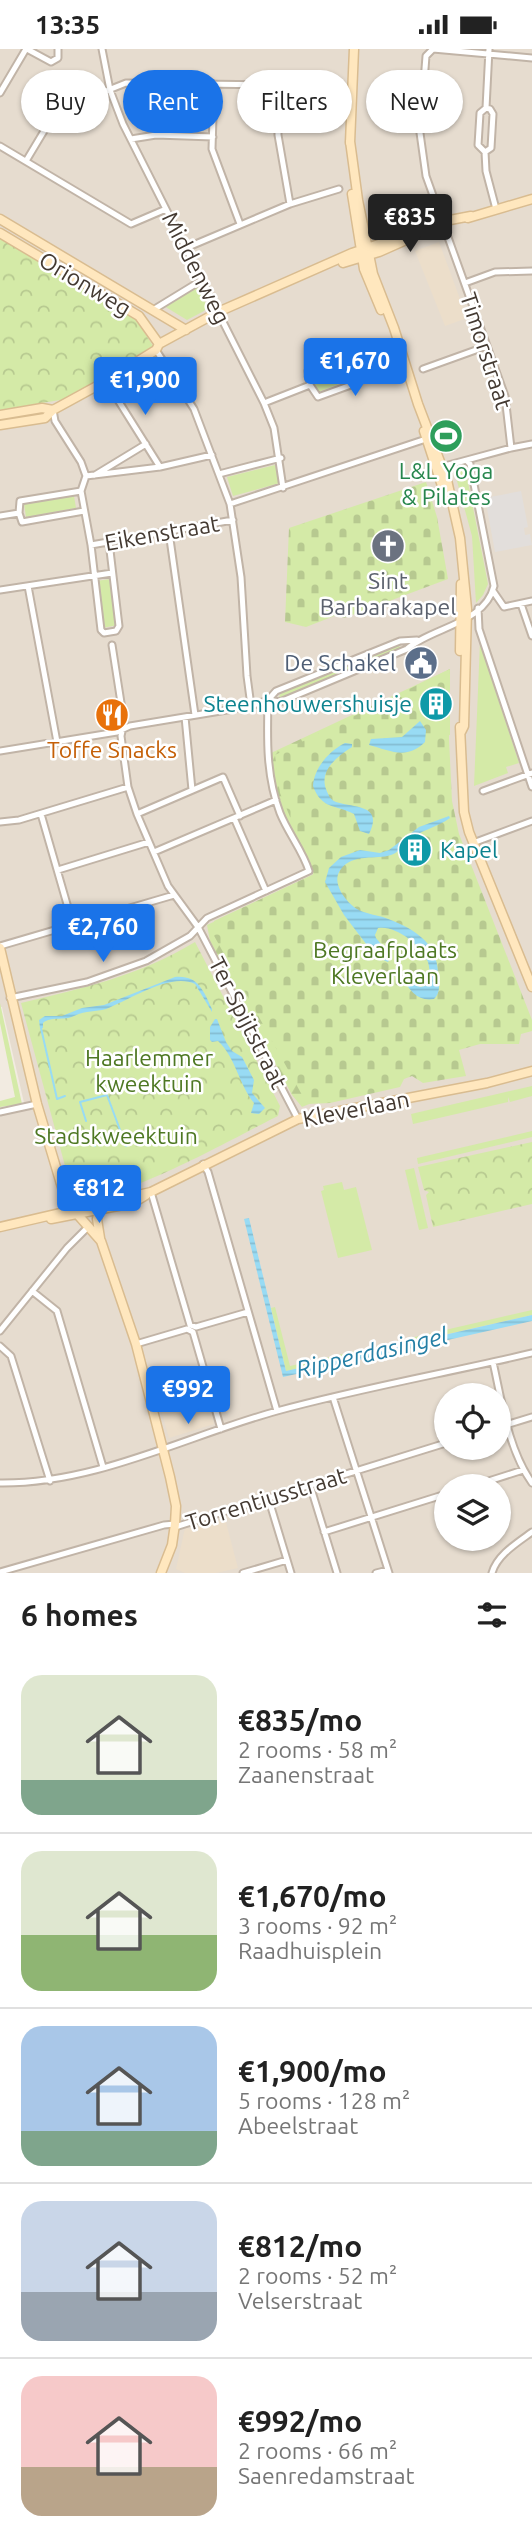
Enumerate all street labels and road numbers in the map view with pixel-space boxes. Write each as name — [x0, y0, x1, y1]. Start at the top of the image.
street label: Middenweg — [158, 208, 235, 328]
street label: Orionweg — [35, 246, 136, 321]
street label: Timorstraat — [456, 289, 517, 412]
street label: Eikenstraat — [103, 510, 221, 555]
street label: Ter Spijtstraat — [205, 953, 292, 1093]
street label: Kleverlaan — [300, 1086, 411, 1131]
street label: Torrentiusstraat — [183, 1462, 349, 1535]

